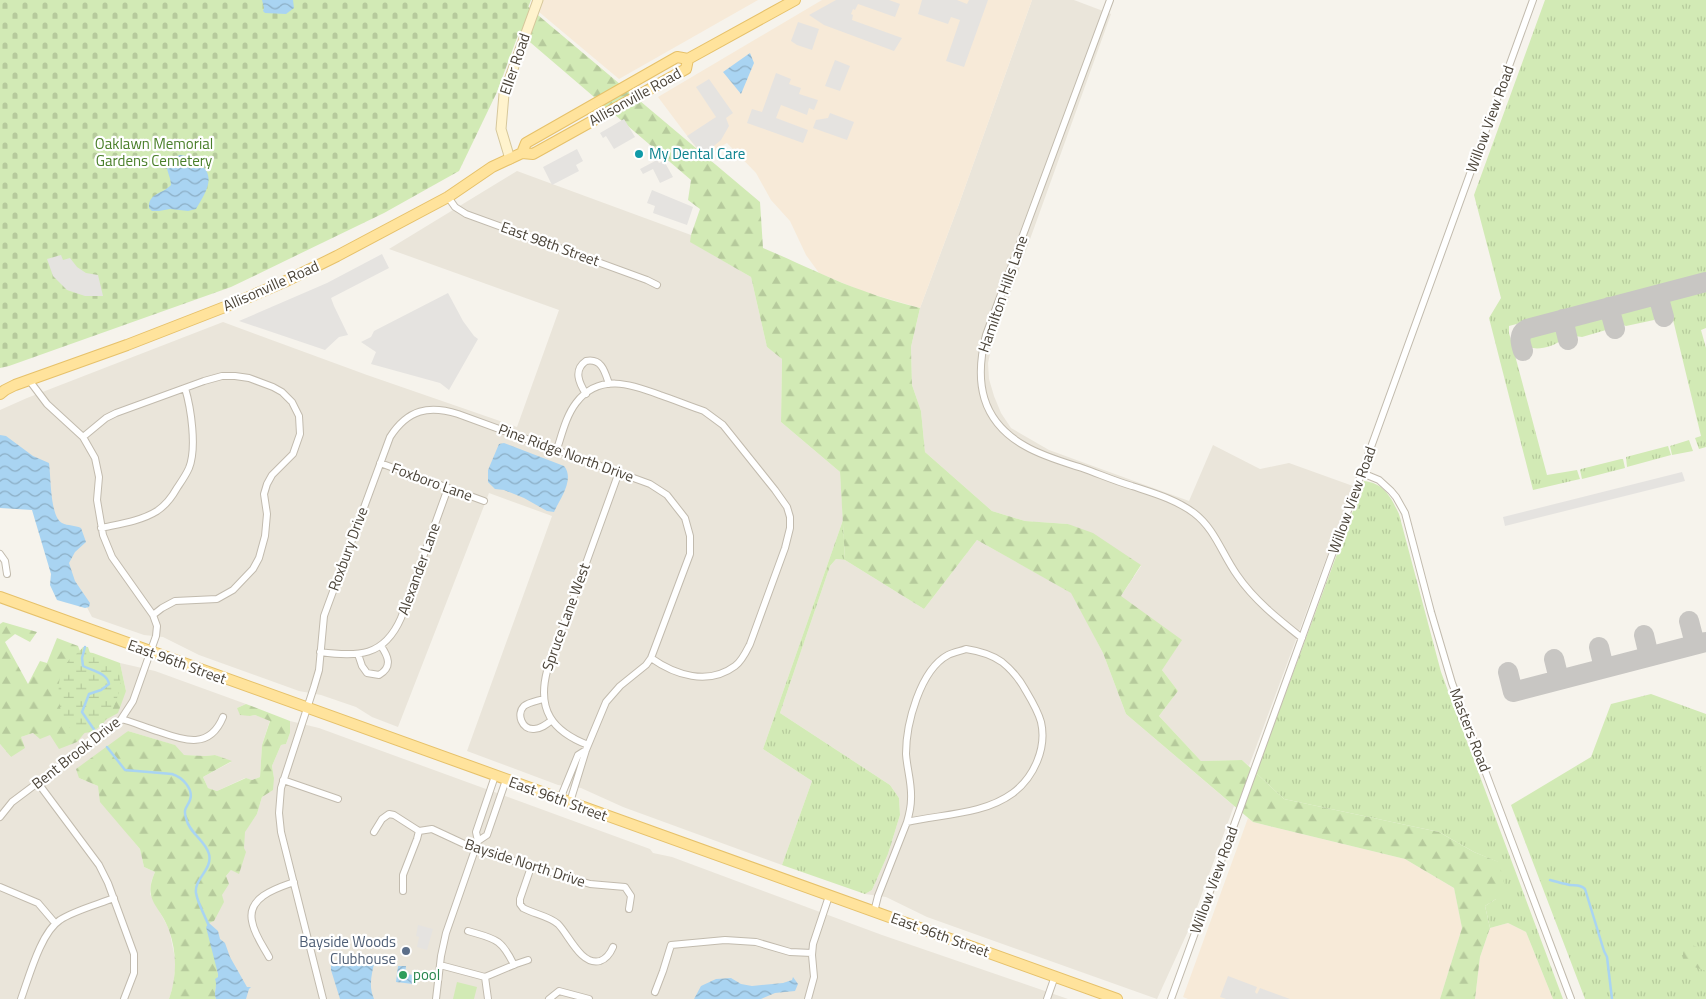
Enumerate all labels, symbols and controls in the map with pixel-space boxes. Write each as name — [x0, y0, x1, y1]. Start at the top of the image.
street label: Eller Road — [493, 30, 536, 98]
street label: Allisonville Road — [584, 62, 685, 132]
street label: Willow View Road — [1459, 62, 1520, 176]
park label: Oaklawn Memorial Gardens Cemetery — [95, 132, 213, 172]
place label: My Dental Care — [649, 142, 745, 165]
marker: My Dental Care — [633, 148, 645, 160]
street label: East 98th Street — [498, 215, 603, 272]
street label: Hamilton Hills Lane — [972, 232, 1033, 355]
street label: Allisonville Road — [219, 254, 322, 317]
street label: Pine Ridge North Drive — [495, 417, 637, 488]
street label: Willow View Road — [1321, 443, 1382, 557]
street label: Foxboro Lane — [389, 456, 476, 507]
street label: Roxbury Drive — [322, 504, 373, 594]
street label: Alexander Lane — [391, 520, 446, 618]
street label: Spruce Lane West — [535, 559, 596, 674]
street label: East 96th Street — [125, 633, 230, 690]
street label: Masters Road — [1444, 685, 1497, 775]
street label: Bent Brook Drive — [27, 711, 125, 795]
street label: East 96th Street — [506, 770, 611, 827]
street label: Willow View Road — [1183, 823, 1244, 937]
street label: Bayside North Drive — [462, 832, 588, 893]
street label: East 96th Street — [888, 906, 993, 963]
place label: Bayside Woods Clubhouse — [299, 930, 396, 970]
marker: Bayside Woods Clubhouse — [400, 945, 412, 957]
place label: pool — [413, 963, 440, 986]
marker: pool — [397, 969, 409, 981]

